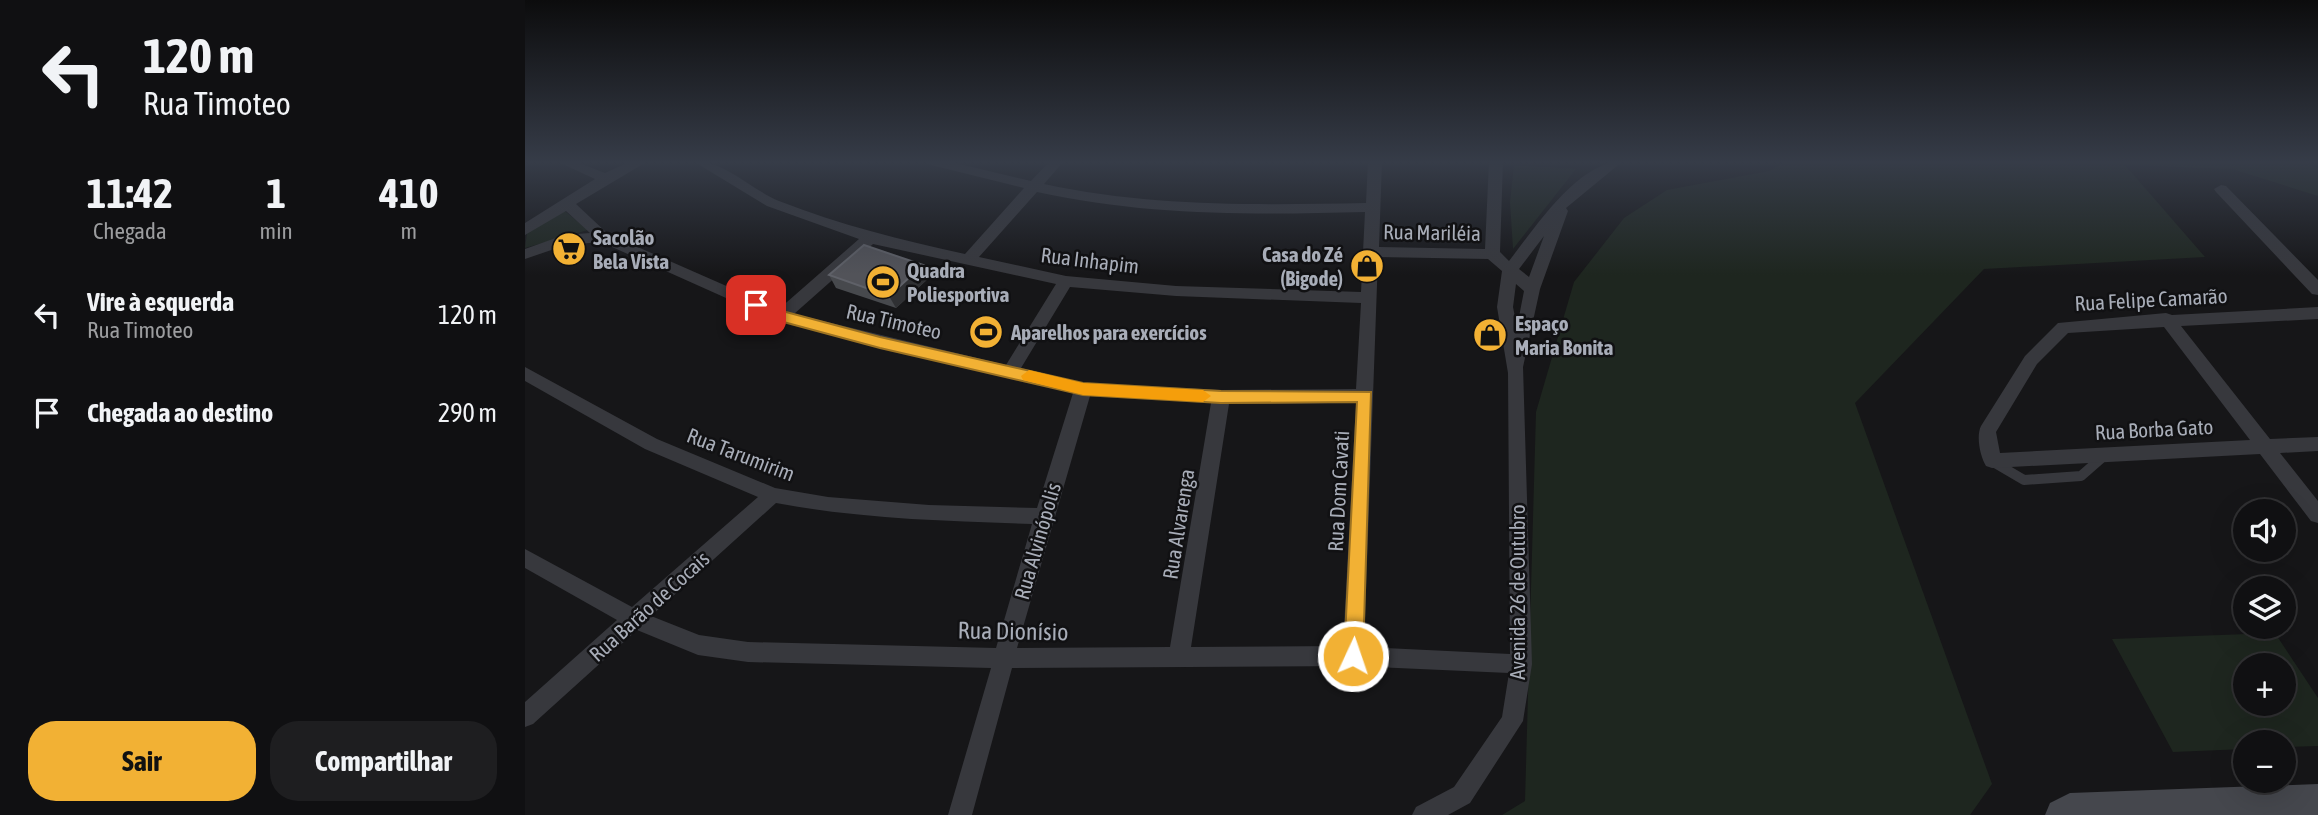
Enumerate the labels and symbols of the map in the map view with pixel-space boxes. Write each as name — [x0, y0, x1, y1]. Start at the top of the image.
street label: Rua Mariléia — [1383, 219, 1481, 245]
place label: Sacolão Bela Vista — [593, 225, 669, 273]
supermarket icon: Sacolão Bela Vista — [550, 230, 588, 268]
street label: Rua Inhapim — [1040, 242, 1140, 278]
place label: Casa do Zé (Bigode) — [1262, 242, 1343, 290]
shop icon: Casa do Zé (Bigode) — [1348, 247, 1386, 285]
place label: Quadra Poliesportiva — [907, 258, 1009, 306]
sports icon: Quadra Poliesportiva — [864, 263, 902, 301]
pin — [726, 275, 786, 335]
street label: Rua Felipe Camarão — [2074, 283, 2228, 315]
street label: Rua Timoteo — [844, 298, 944, 344]
place label: Espaço Maria Bonita — [1515, 311, 1613, 359]
sports icon: Aparelhos para exercícios — [967, 313, 1005, 351]
shop icon: Espaço Maria Bonita — [1471, 316, 1509, 354]
place label: Aparelhos para exercícios — [1010, 320, 1207, 344]
street label: Rua Borba Gato — [2094, 414, 2214, 444]
street label: Rua Tarumirim — [684, 423, 798, 485]
street label: Rua Dom Cavati — [1323, 430, 1353, 552]
street label: Rua Alvarenga — [1157, 467, 1199, 581]
street label: Rua Alvinópolis — [1009, 480, 1065, 602]
street label: Avenida 26 de Outubro — [1505, 504, 1529, 680]
street label: Rua Barão de Cocais — [584, 546, 714, 666]
street label: Rua Dionísio — [957, 617, 1069, 645]
position arrow — [1316, 619, 1390, 693]

